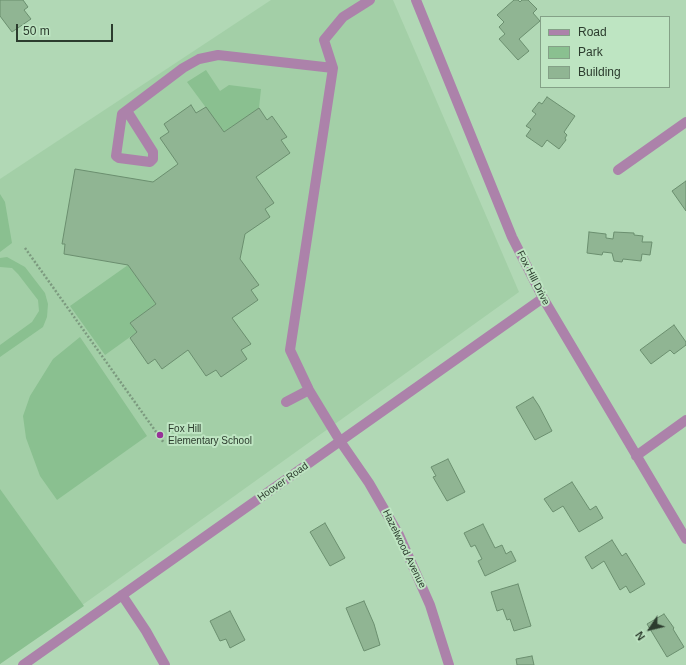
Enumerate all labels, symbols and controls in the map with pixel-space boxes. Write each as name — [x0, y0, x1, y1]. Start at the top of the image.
scale bar — [18, 16, 115, 42]
legend — [540, 16, 670, 88]
text: 50 m — [23, 24, 50, 38]
text: Road — [578, 25, 607, 39]
text: Park — [578, 45, 603, 59]
text: Building — [578, 65, 621, 79]
street label: Fox Hill Drive — [514, 249, 552, 307]
place label: Fox Hill Elementary School — [168, 423, 252, 446]
marker: Fox Hill Elementary School — [155, 430, 165, 440]
street label: Hoover Road — [255, 460, 311, 504]
street label: Hazelwood Avenue — [380, 508, 428, 590]
north arrow — [630, 609, 670, 649]
text: N — [633, 629, 647, 643]

